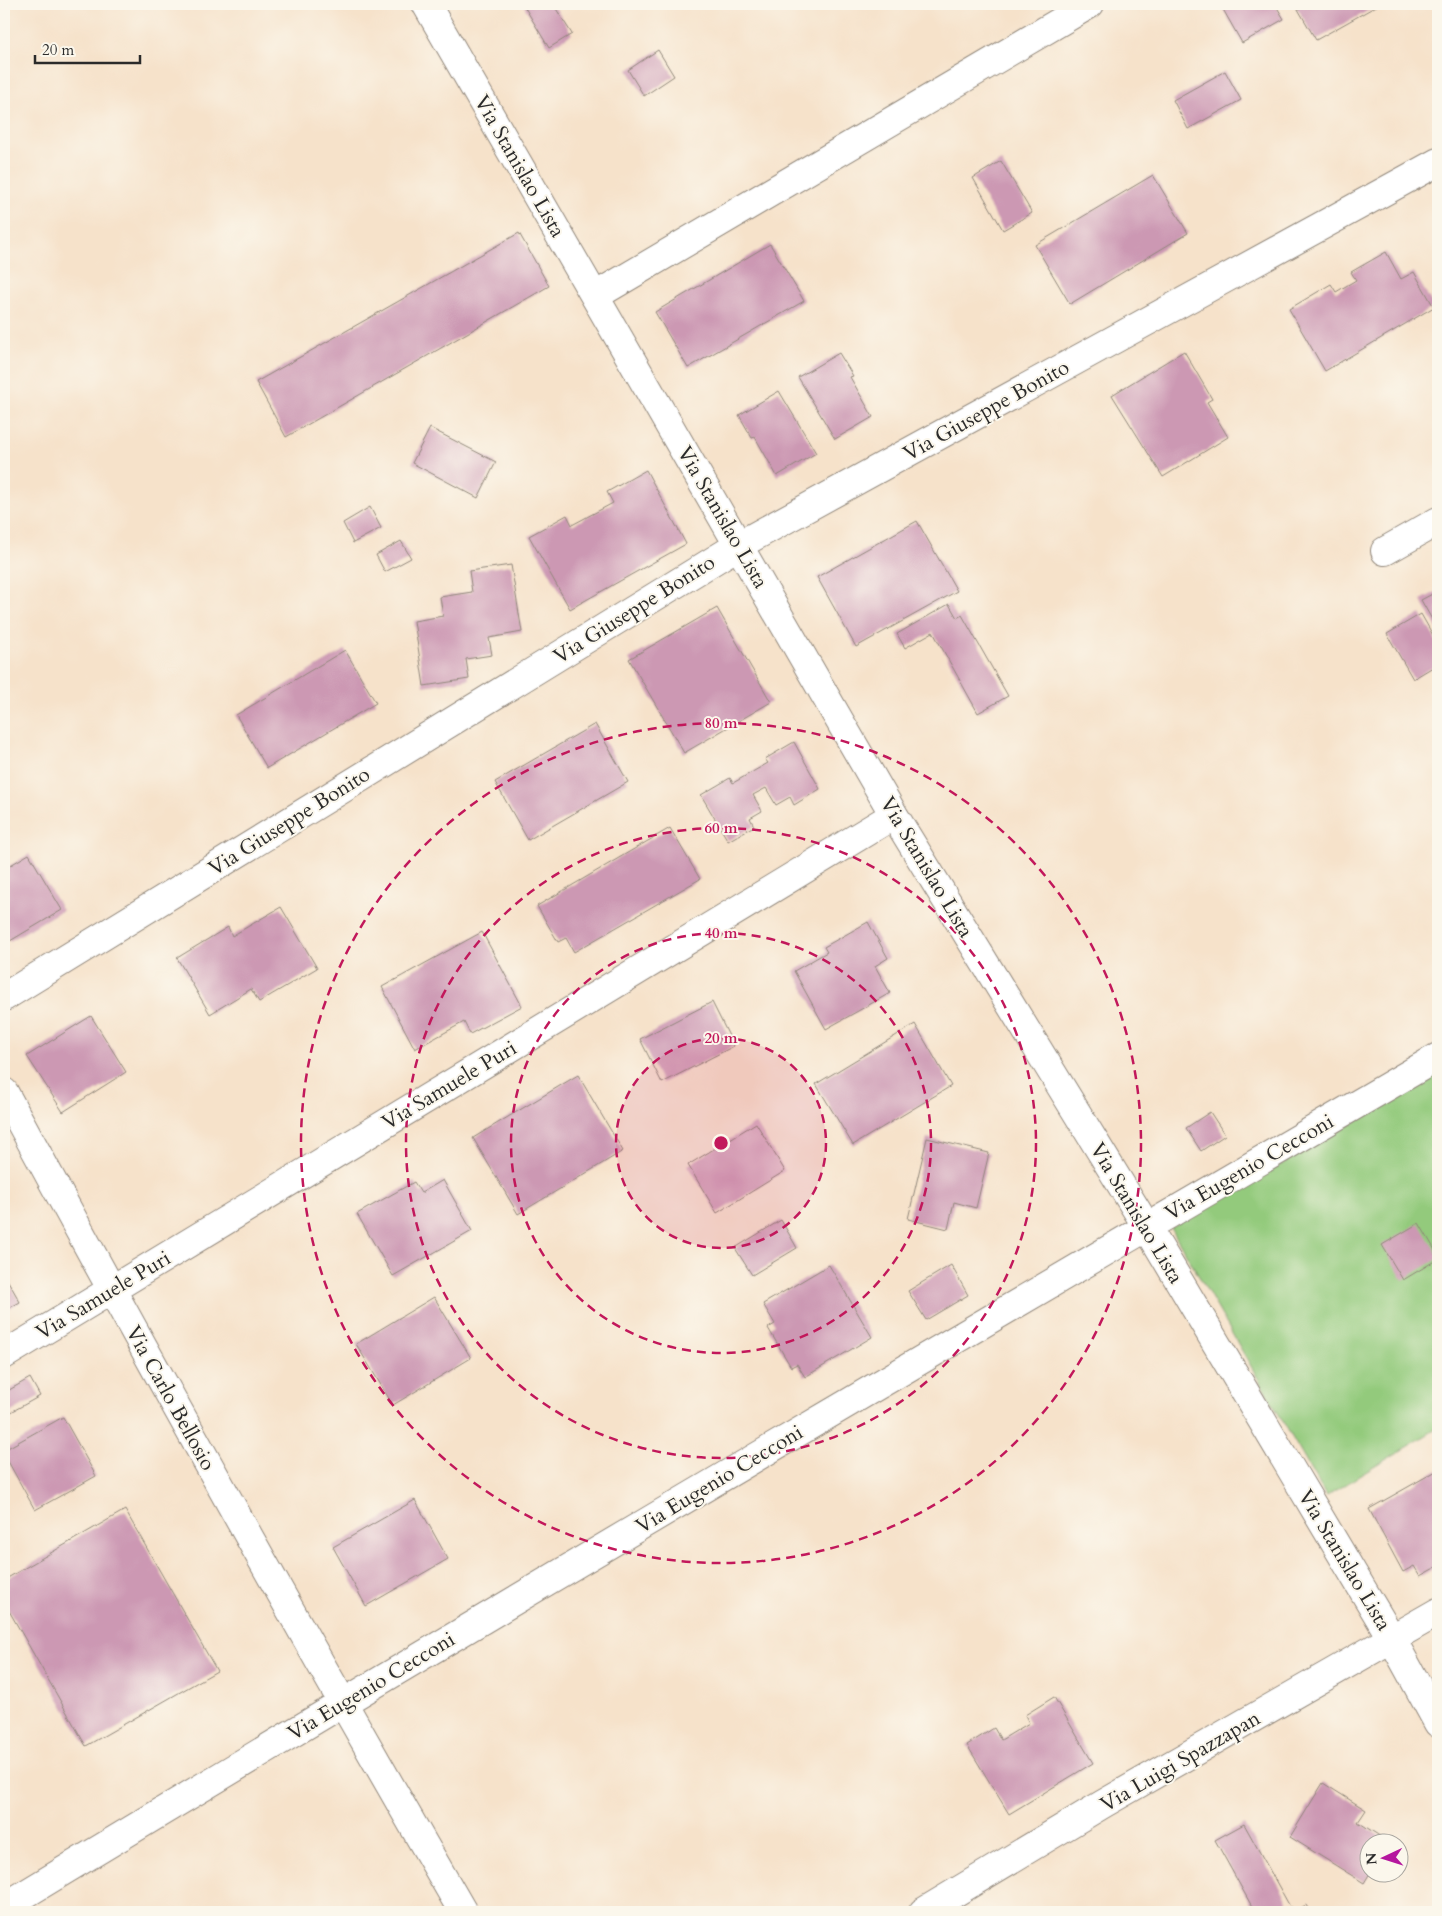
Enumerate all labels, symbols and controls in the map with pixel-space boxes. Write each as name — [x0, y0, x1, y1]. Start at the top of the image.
scale bar — [35, 32, 140, 64]
text: 20 m — [42, 40, 74, 60]
street label: Via Stanislao Lista — [467, 90, 572, 243]
street label: Via Giuseppe Bonito — [898, 353, 1074, 468]
street label: Via Stanislao Lista — [670, 441, 775, 594]
street label: Via Giuseppe Bonito — [548, 548, 721, 671]
text: 80 m — [704, 713, 738, 733]
street label: Via Giuseppe Bonito — [203, 760, 376, 883]
street label: Via Stanislao Lista — [873, 791, 980, 943]
text: 60 m — [704, 818, 738, 838]
text: 40 m — [704, 923, 738, 943]
text: 20 m — [704, 1028, 738, 1048]
street label: Via Samuele Puri — [376, 1034, 522, 1137]
street label: Via Eugenio Cecconi — [1159, 1107, 1339, 1228]
centre of rings — [712, 1134, 730, 1152]
street label: Via Stanislao Lista — [1083, 1137, 1190, 1289]
street label: Via Samuele Puri — [30, 1244, 176, 1347]
street label: Via Carlo Bellosio — [119, 1321, 222, 1476]
street label: Via Eugenio Cecconi — [630, 1418, 809, 1541]
street label: Via Stanislao Lista — [1291, 1484, 1398, 1636]
street label: Via Eugenio Cecconi — [282, 1625, 461, 1748]
street label: Via Luigi Spazzapan — [1095, 1704, 1266, 1819]
north arrow — [1360, 1834, 1410, 1884]
text: N — [1362, 1852, 1381, 1866]

